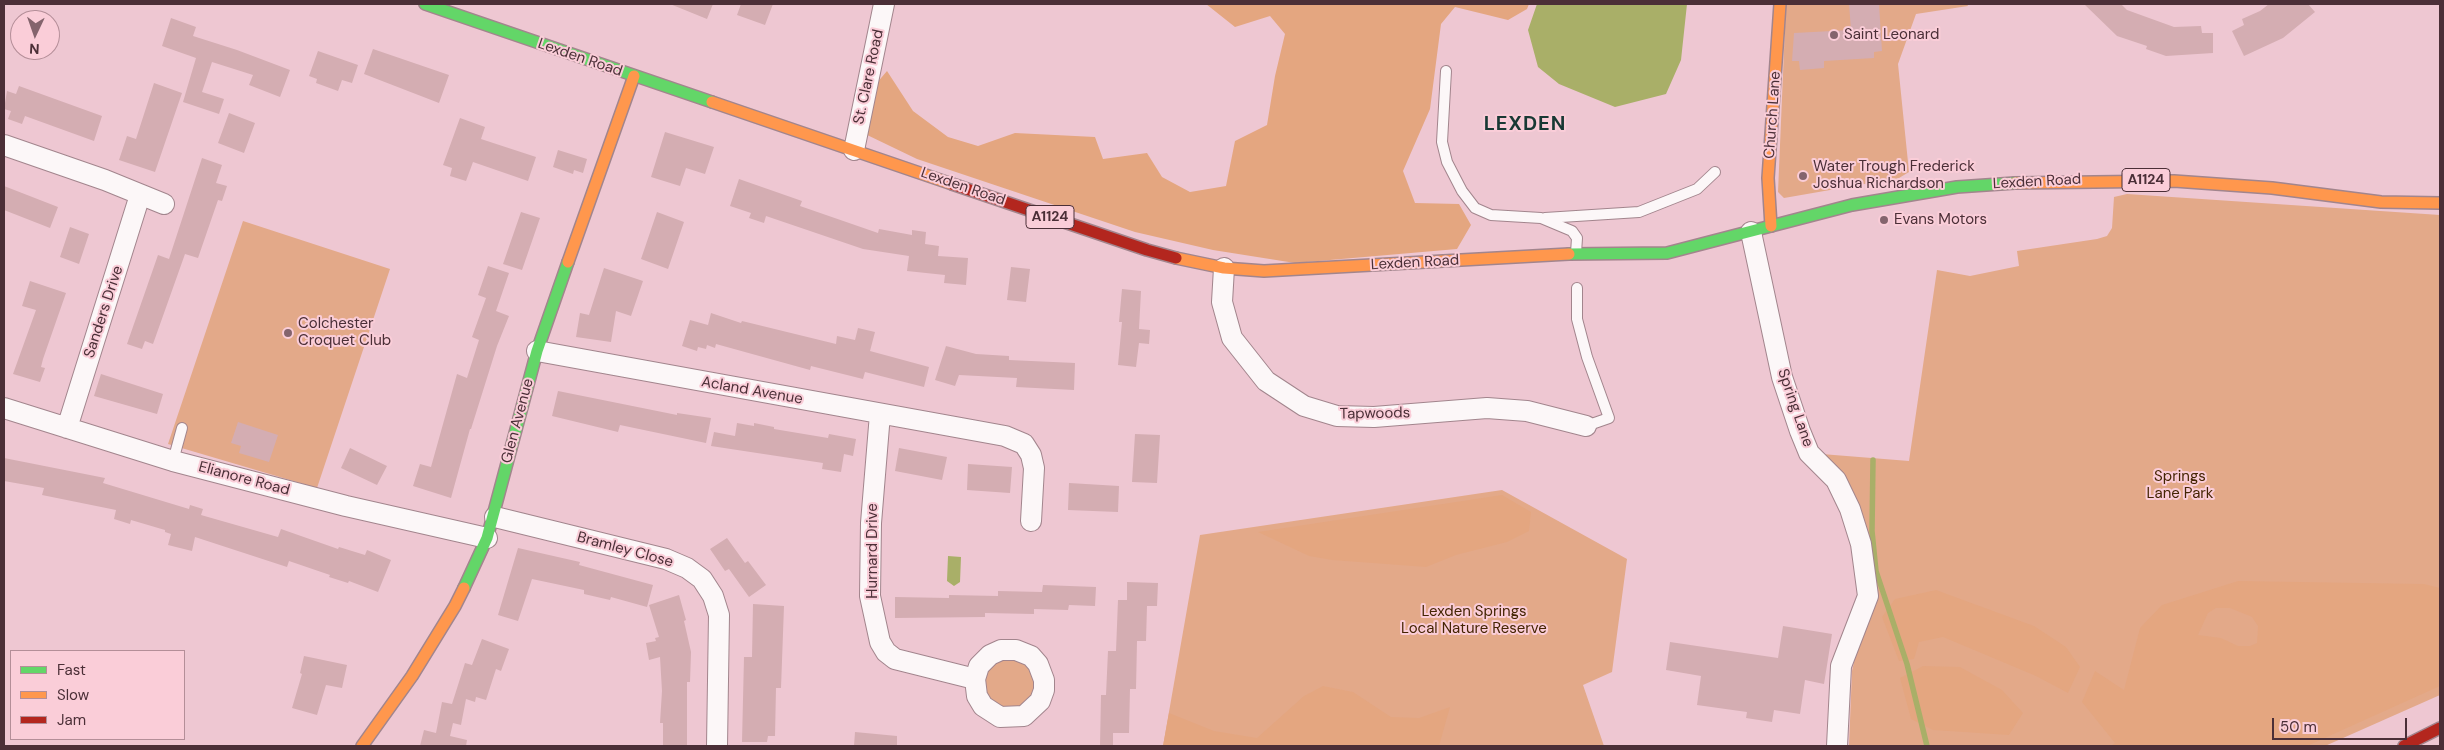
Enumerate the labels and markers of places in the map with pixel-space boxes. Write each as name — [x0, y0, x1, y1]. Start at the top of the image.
place label: Saint Leonard — [1844, 26, 1939, 44]
marker: Saint Leonard — [1828, 29, 1840, 41]
place label: Water Trough Frederick Joshua Richardson — [1813, 158, 1975, 193]
marker: Water Trough Frederick Joshua Richardson — [1797, 170, 1809, 182]
place label: Evans Motors — [1894, 211, 1987, 229]
marker: Evans Motors — [1878, 214, 1890, 226]
place label: Colchester Croquet Club — [298, 315, 391, 350]
marker: Colchester Croquet Club — [282, 327, 294, 339]

